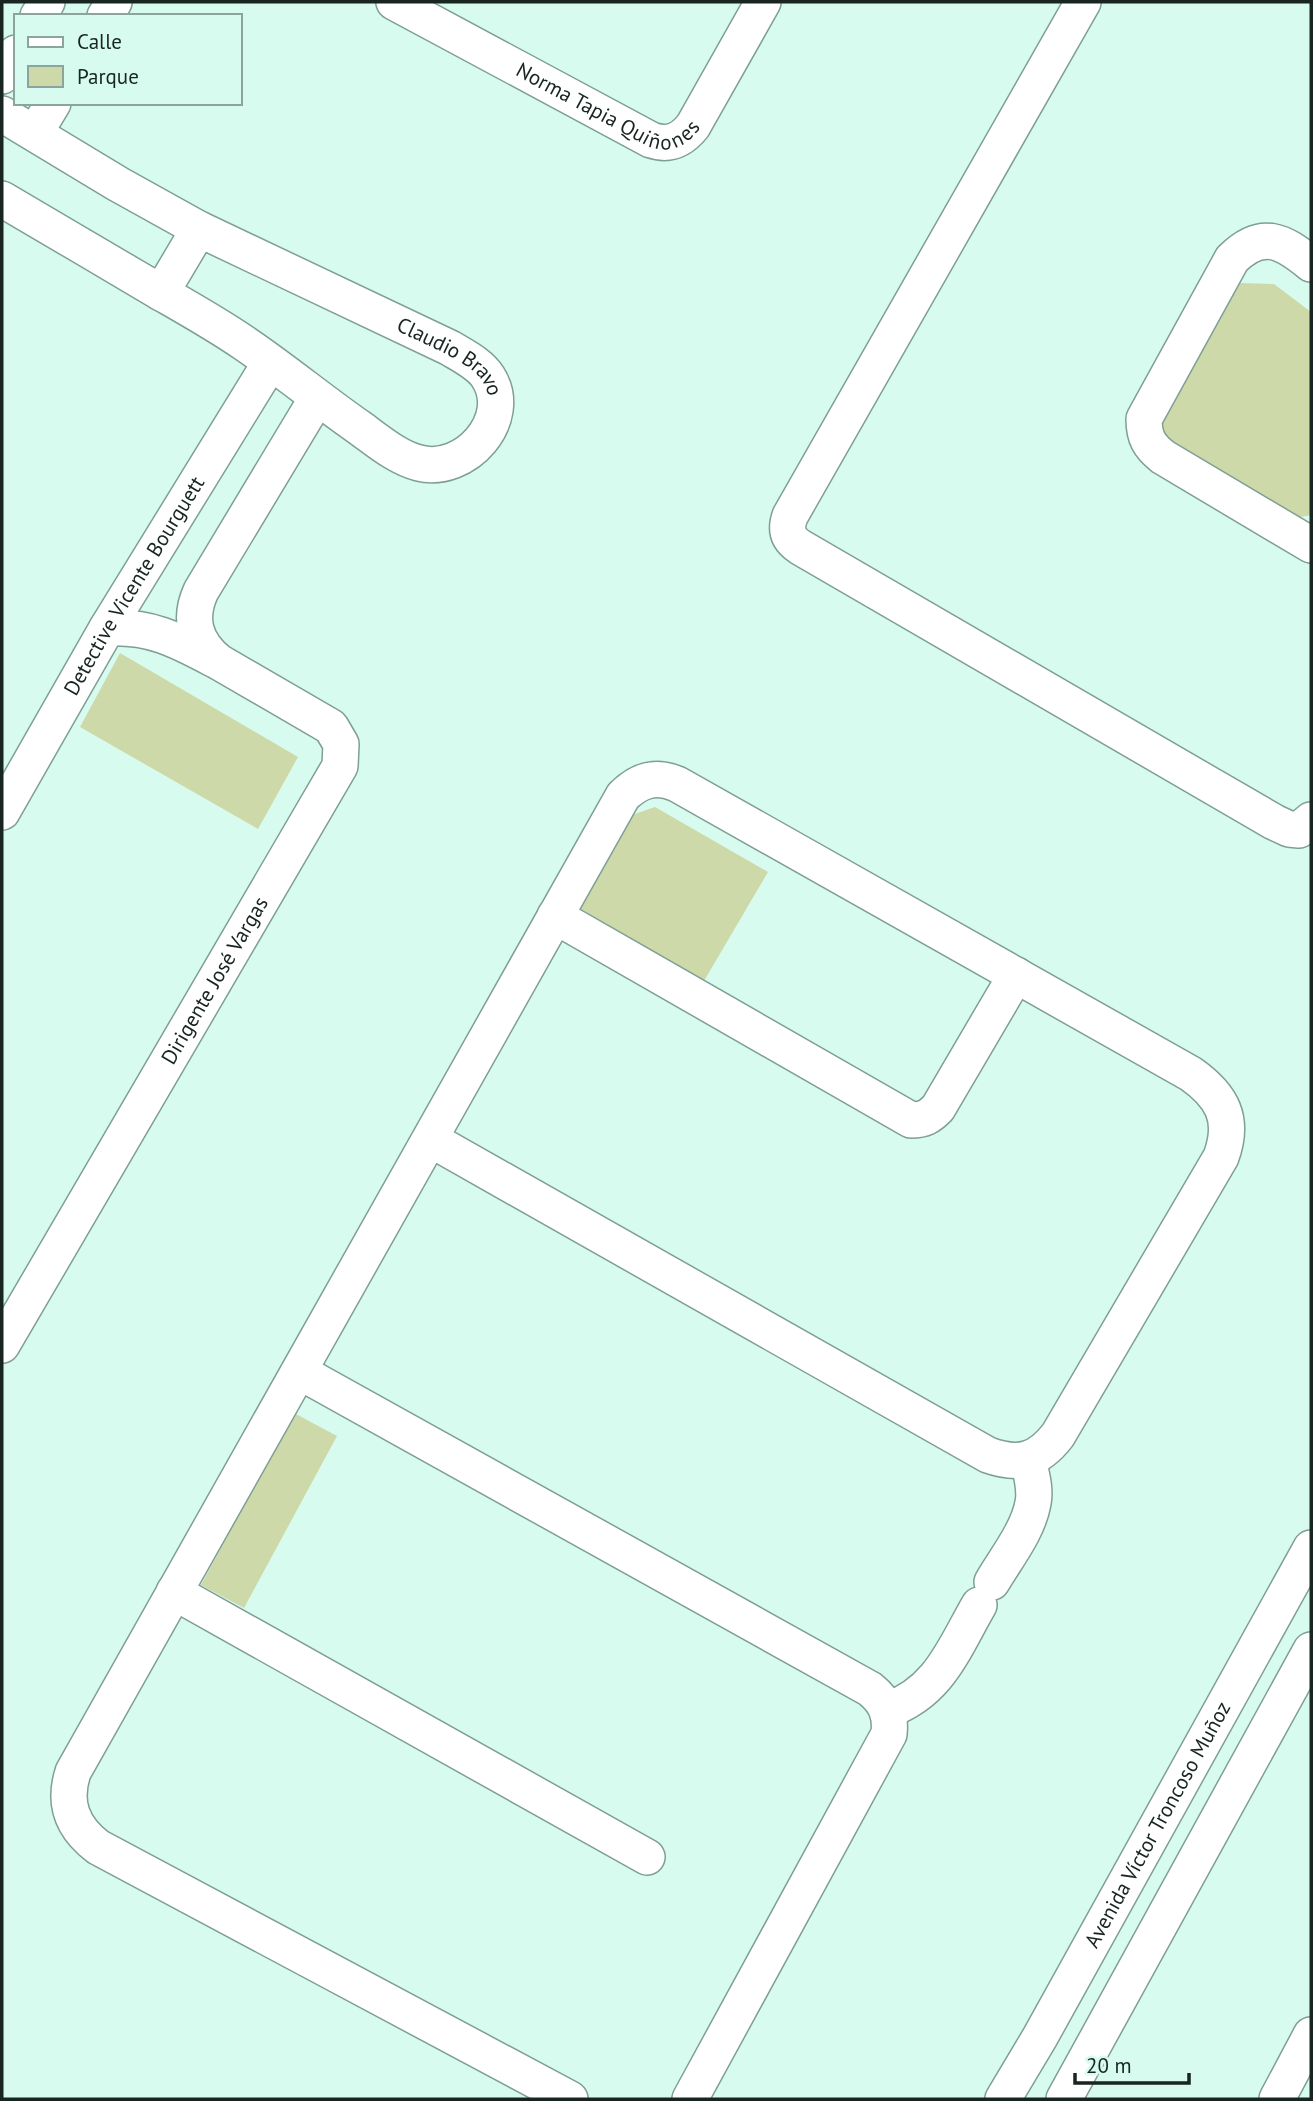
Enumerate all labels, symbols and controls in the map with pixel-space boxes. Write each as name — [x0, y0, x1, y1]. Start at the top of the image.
legend — [14, 14, 242, 105]
text: Calle — [77, 28, 122, 55]
street label: Norma Tapia Quiñones — [512, 56, 706, 156]
text: Parque — [77, 63, 139, 90]
street label: Claudio Bravo — [393, 311, 509, 398]
street label: Detective Vicente Bourguett — [57, 471, 210, 700]
street label: Dirigente José Vargas — [155, 892, 274, 1069]
street label: Avenida Víctor Troncoso Muñoz — [1078, 1697, 1236, 1952]
scale bar — [1075, 2042, 1189, 2086]
text: 20 m — [1086, 2052, 1132, 2079]

